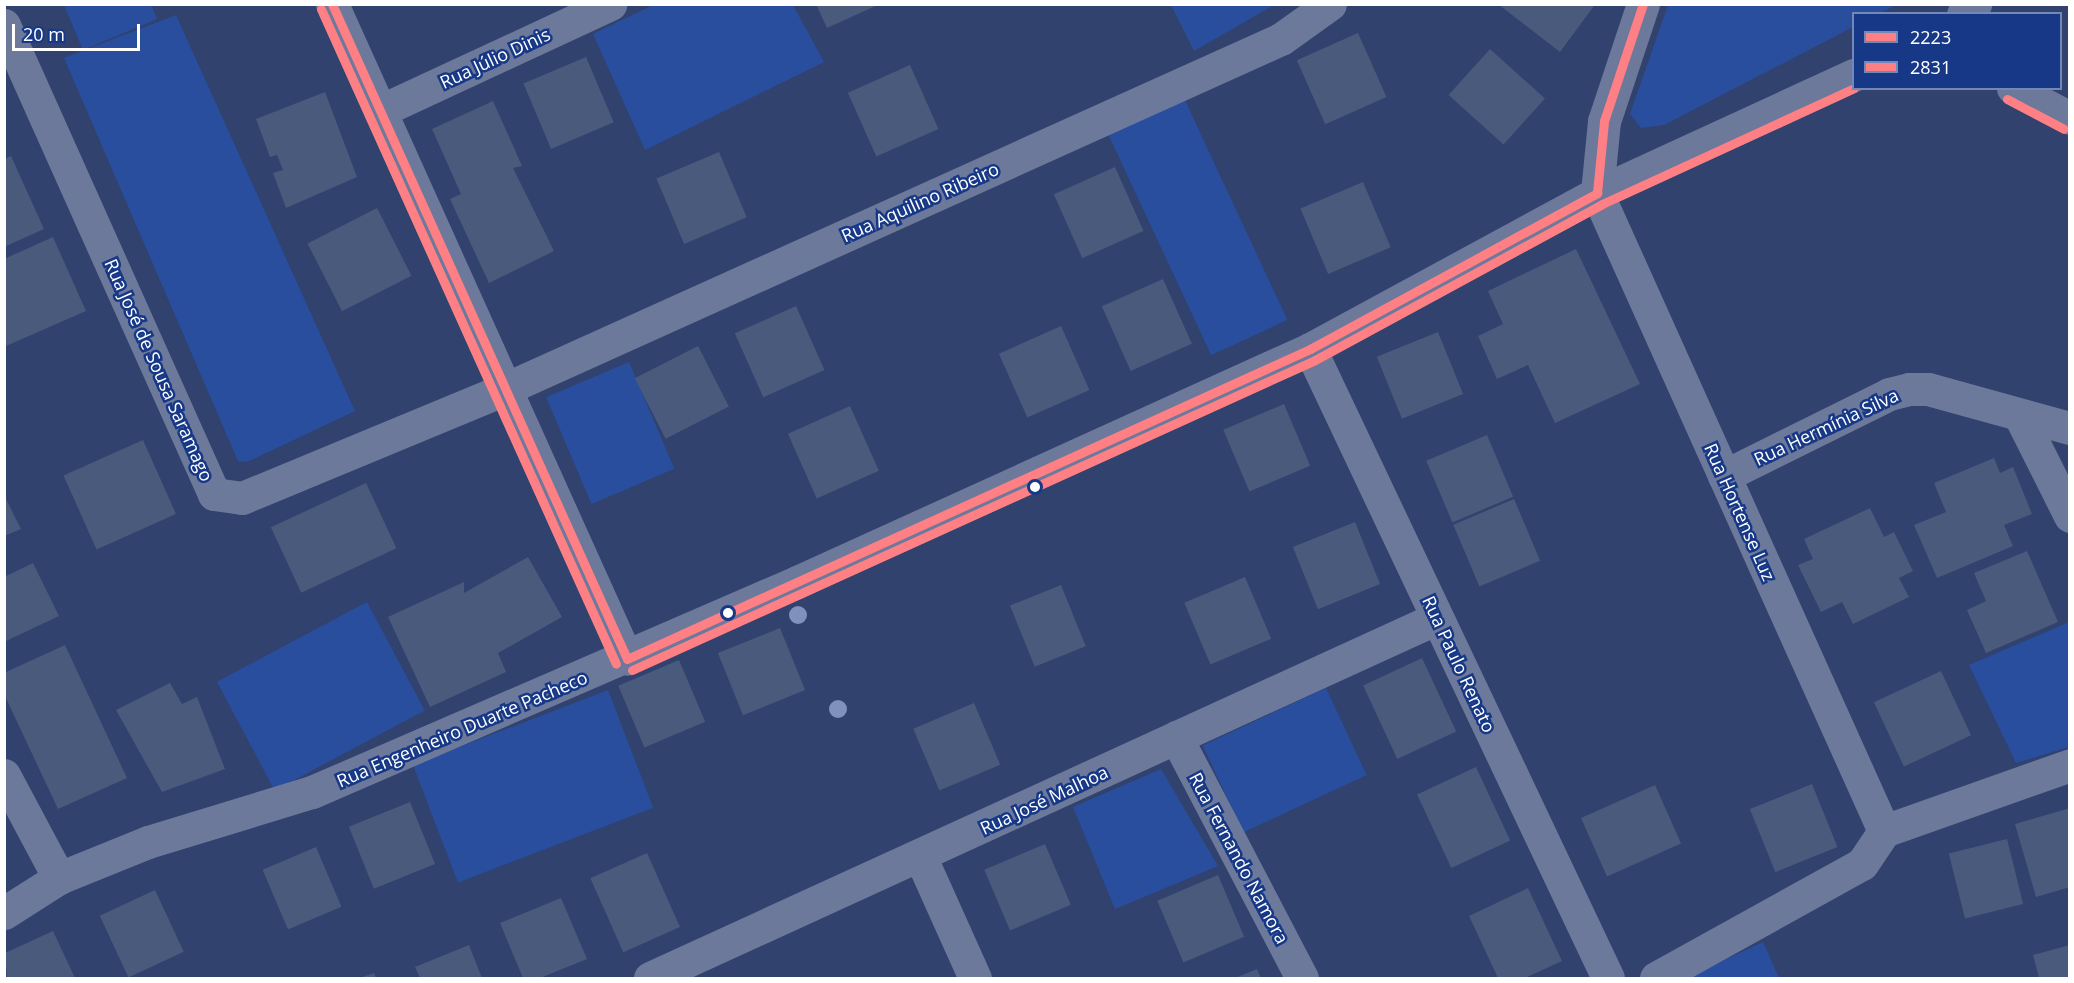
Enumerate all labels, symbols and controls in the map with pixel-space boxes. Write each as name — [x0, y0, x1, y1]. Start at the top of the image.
scale bar — [15, 12, 142, 50]
legend — [1852, 12, 2062, 90]
text: 20 m — [23, 22, 65, 46]
street label: Rua Júlio Dinis — [436, 23, 554, 93]
text: 2223 — [1910, 25, 1951, 49]
text: 2831 — [1910, 55, 1951, 79]
street label: Rua Aquilino Ribeiro — [838, 158, 1002, 246]
street label: Rua José de Sousa Saramago — [100, 255, 218, 485]
street label: Rua Hermínia Silva — [1750, 384, 1902, 470]
street label: Rua Hortense Luz — [1700, 440, 1780, 584]
unlabelled marker — [1029, 481, 1041, 493]
street label: Rua Paulo Renato — [1418, 592, 1500, 736]
unlabelled marker — [722, 607, 734, 619]
street label: Rua Engenheiro Duarte Pacheco — [333, 666, 591, 792]
street label: Rua José Malhoa — [977, 761, 1111, 839]
street label: Rua Fernando Namora — [1185, 769, 1293, 947]

